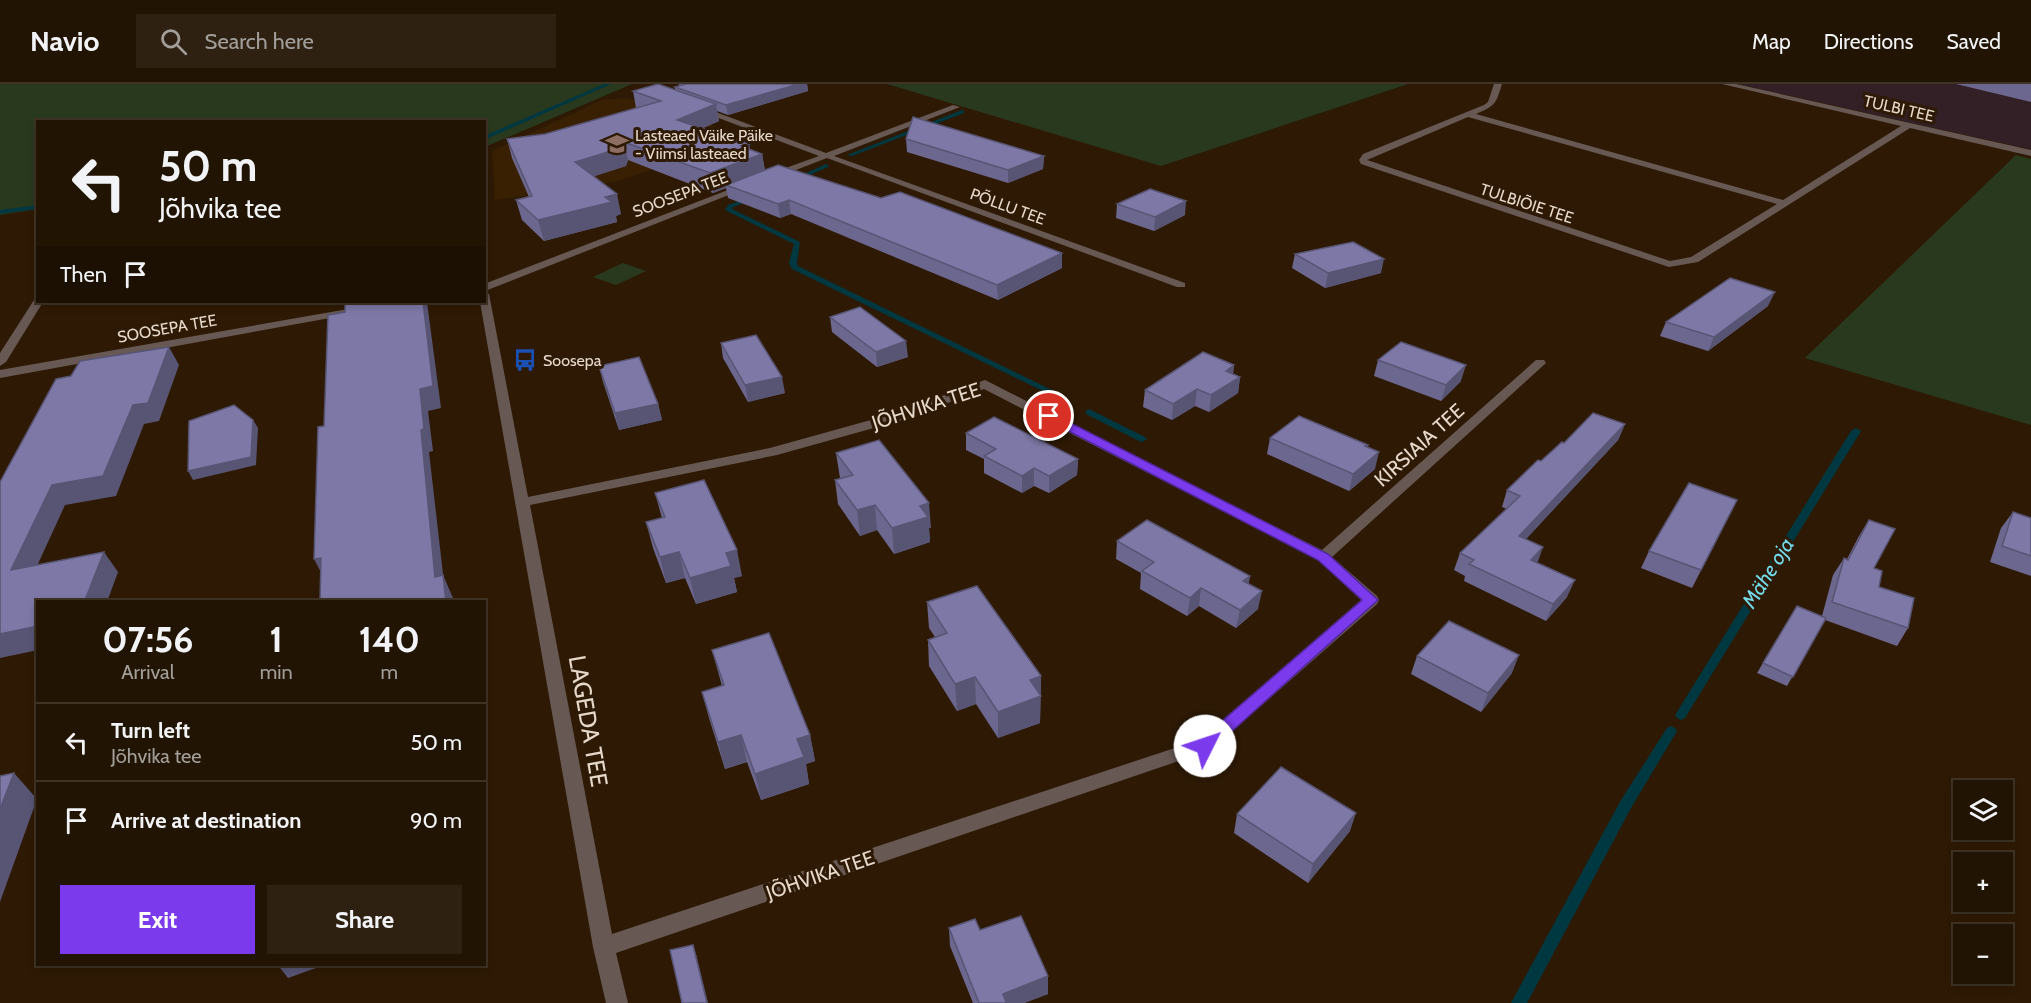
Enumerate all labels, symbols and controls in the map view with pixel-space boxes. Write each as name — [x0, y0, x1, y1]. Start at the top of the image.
search box — [136, 14, 556, 68]
text: Navio — [30, 24, 100, 58]
icon: search — [157, 25, 190, 58]
text: Search here — [205, 28, 314, 55]
text: Map — [1752, 29, 1791, 54]
text: Directions — [1824, 29, 1913, 54]
text: Saved — [1946, 29, 2001, 54]
street label: TULBI TEE — [1862, 91, 1936, 126]
place label: Lasteaed Väike Päike - Viimsi lasteaed — [635, 126, 773, 163]
school or university icon: Lasteaed Väike Päike - Viimsi lasteaed — [604, 131, 630, 157]
text: 50 m — [159, 140, 257, 192]
icon: left — [60, 144, 138, 222]
street label: SOOSEPA TEE — [630, 168, 731, 221]
street label: TULBIÕIE TEE — [1478, 179, 1576, 228]
street label: PÕLLU TEE — [968, 184, 1048, 229]
text: Jõhvika tee — [159, 192, 281, 225]
icon: arrive — [119, 258, 152, 291]
text: Then — [60, 261, 107, 288]
street label: SOOSEPA TEE — [116, 310, 218, 347]
bus stop icon: Soosepa — [512, 347, 538, 373]
place label: Soosepa — [543, 351, 602, 370]
street label: JÕHVIKA TEE — [868, 377, 983, 435]
pin — [1023, 390, 1074, 441]
icon: arrive — [1032, 399, 1065, 432]
street label: KIRSIAIA TEE — [1369, 399, 1469, 491]
water label: Mähe oja — [1736, 533, 1800, 614]
text: 07:56 — [102, 617, 194, 661]
text: 1 — [269, 617, 283, 661]
text: 140 — [359, 617, 420, 661]
street label: LAGEDA TEE — [563, 653, 614, 789]
text: Arrival — [121, 660, 174, 684]
text: min — [260, 660, 293, 684]
text: m — [381, 660, 398, 684]
position arrow — [1173, 714, 1237, 778]
text: Turn left — [111, 717, 190, 744]
icon: left — [60, 726, 93, 759]
text: 50 m — [410, 729, 462, 756]
text: Jõhvika tee — [111, 744, 202, 768]
map controls — [1953, 780, 2013, 984]
button: layers — [1953, 780, 2013, 840]
icon: arrive — [60, 804, 93, 837]
text: Arrive at destination — [111, 807, 301, 834]
text: 90 m — [410, 807, 462, 834]
street label: JÕHVIKA TEE — [762, 845, 877, 905]
button: + — [1953, 852, 2013, 912]
button: Exit — [60, 885, 255, 954]
button: Share — [267, 885, 462, 954]
button: − — [1953, 924, 2013, 984]

